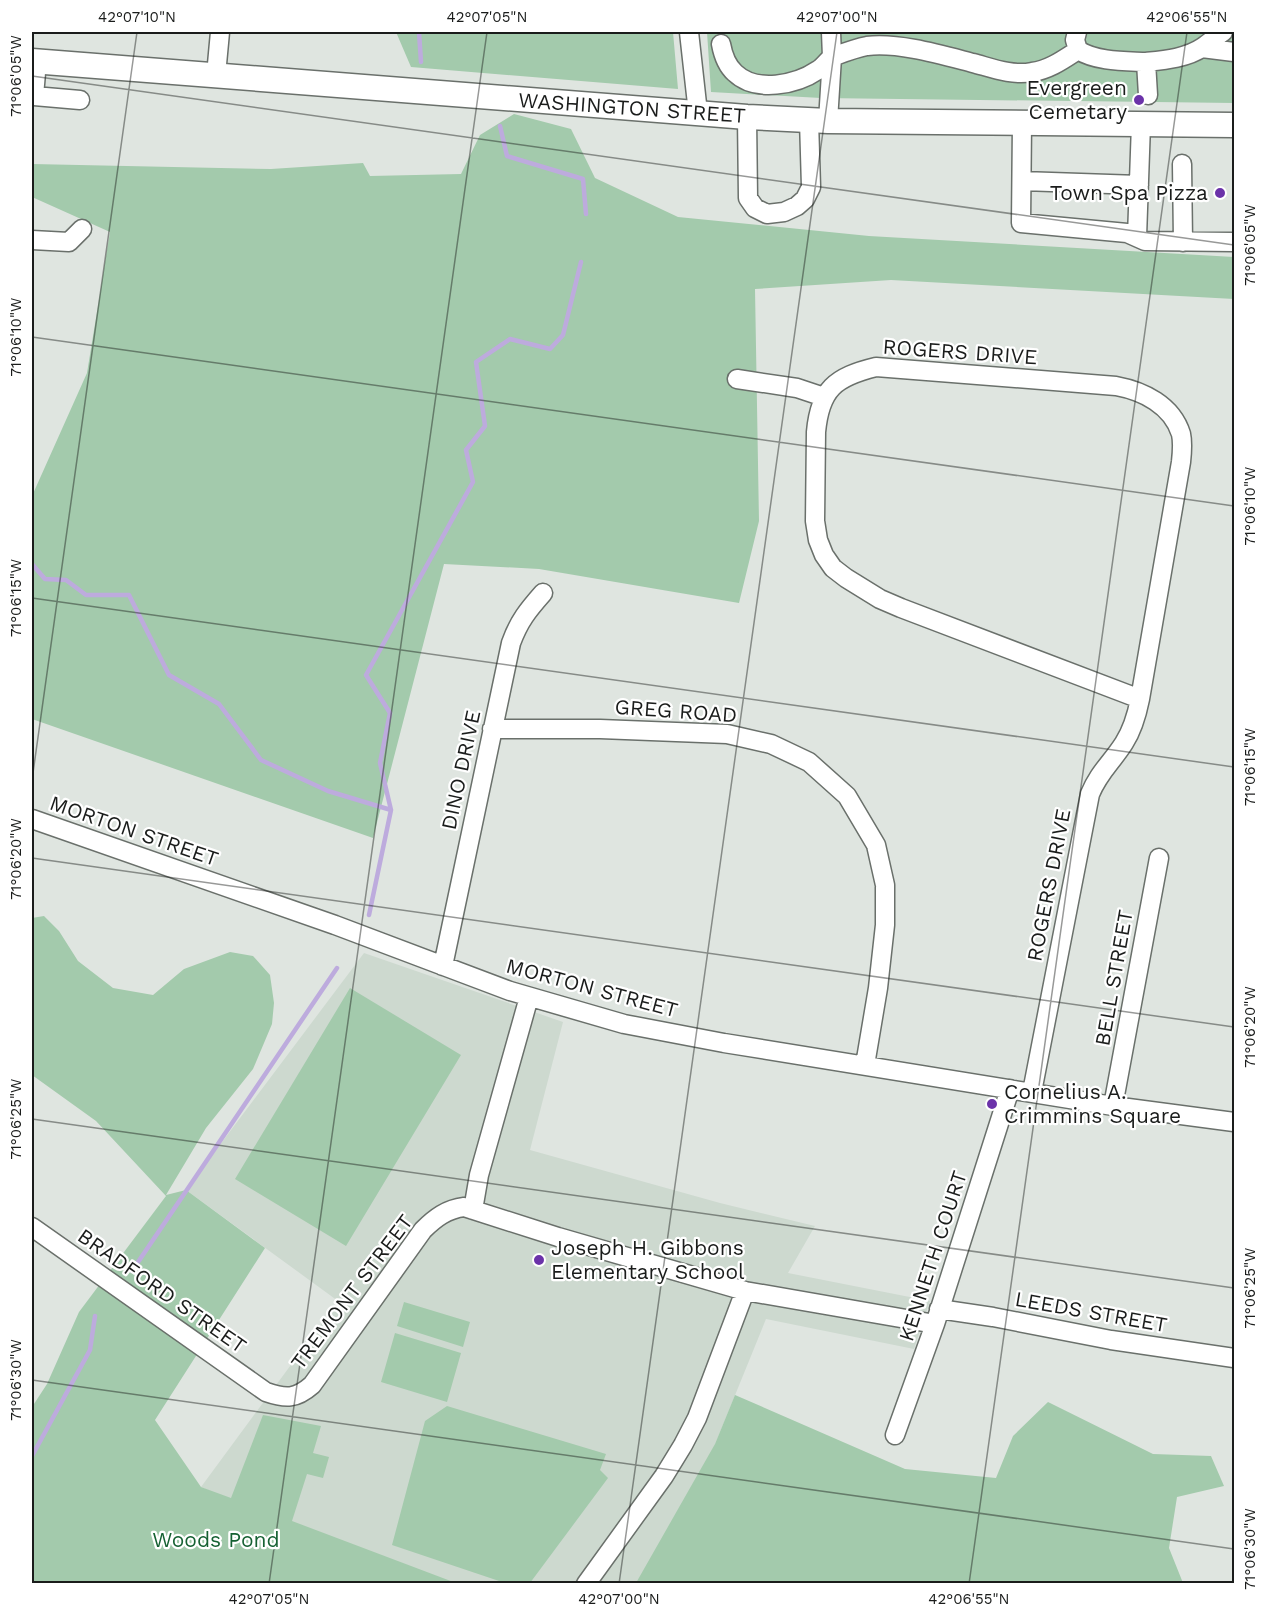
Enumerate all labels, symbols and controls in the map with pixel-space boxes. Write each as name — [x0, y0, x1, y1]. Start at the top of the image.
text: 42°07'10"N — [98, 8, 176, 26]
text: 42°07'05"N — [447, 8, 527, 26]
text: 42°07'00"N — [796, 8, 878, 26]
text: 42°06'55"N — [1146, 8, 1228, 26]
text: 71°06'05"W — [7, 35, 25, 117]
place label: Evergreen Cemetary — [1027, 75, 1127, 124]
street label: WASHINGTON STREET — [517, 87, 747, 128]
marker: Evergreen Cemetary — [1132, 93, 1146, 107]
place label: Town Spa Pizza — [1050, 180, 1208, 205]
marker: Town Spa Pizza — [1213, 186, 1227, 200]
text: 71°06'05"W — [1241, 204, 1259, 286]
text: 71°06'10"W — [7, 298, 25, 376]
street label: ROGERS DRIVE — [882, 334, 1038, 369]
text: 71°06'10"W — [1241, 467, 1259, 545]
text: 71°06'15"W — [7, 559, 25, 637]
street label: GREG ROAD — [614, 694, 738, 727]
street label: DINO DRIVE — [436, 708, 485, 832]
text: 71°06'15"W — [1241, 728, 1259, 806]
street label: MORTON STREET — [47, 790, 222, 871]
street label: ROGERS DRIVE — [1021, 806, 1076, 963]
text: 71°06'20"W — [7, 818, 25, 900]
street label: BELL STREET — [1089, 908, 1138, 1048]
street label: MORTON STREET — [504, 953, 681, 1023]
text: 71°06'20"W — [1241, 986, 1259, 1068]
text: 71°06'25"W — [7, 1078, 25, 1160]
place label: Cornelius A. Crimmins Square — [1004, 1079, 1181, 1128]
marker: Cornelius A. Crimmins Square — [985, 1097, 999, 1111]
street label: KENNETH COURT — [893, 1167, 972, 1344]
street label: TREMONT STREET — [285, 1209, 418, 1374]
street label: BRADFORD STREET — [73, 1223, 252, 1358]
place label: Joseph H. Gibbons Elementary School — [551, 1235, 745, 1284]
text: 71°06'25"W — [1241, 1247, 1259, 1329]
marker: Joseph H. Gibbons Elementary School — [532, 1253, 546, 1267]
street label: LEEDS STREET — [1013, 1286, 1169, 1337]
text: 71°06'30"W — [7, 1339, 25, 1421]
text: 71°06'30"W — [1241, 1508, 1259, 1590]
park label: Woods Pond — [152, 1527, 280, 1552]
text: 42°07'05"N — [229, 1590, 309, 1608]
text: 42°07'00"N — [578, 1590, 660, 1608]
text: 42°06'55"N — [928, 1590, 1010, 1608]

